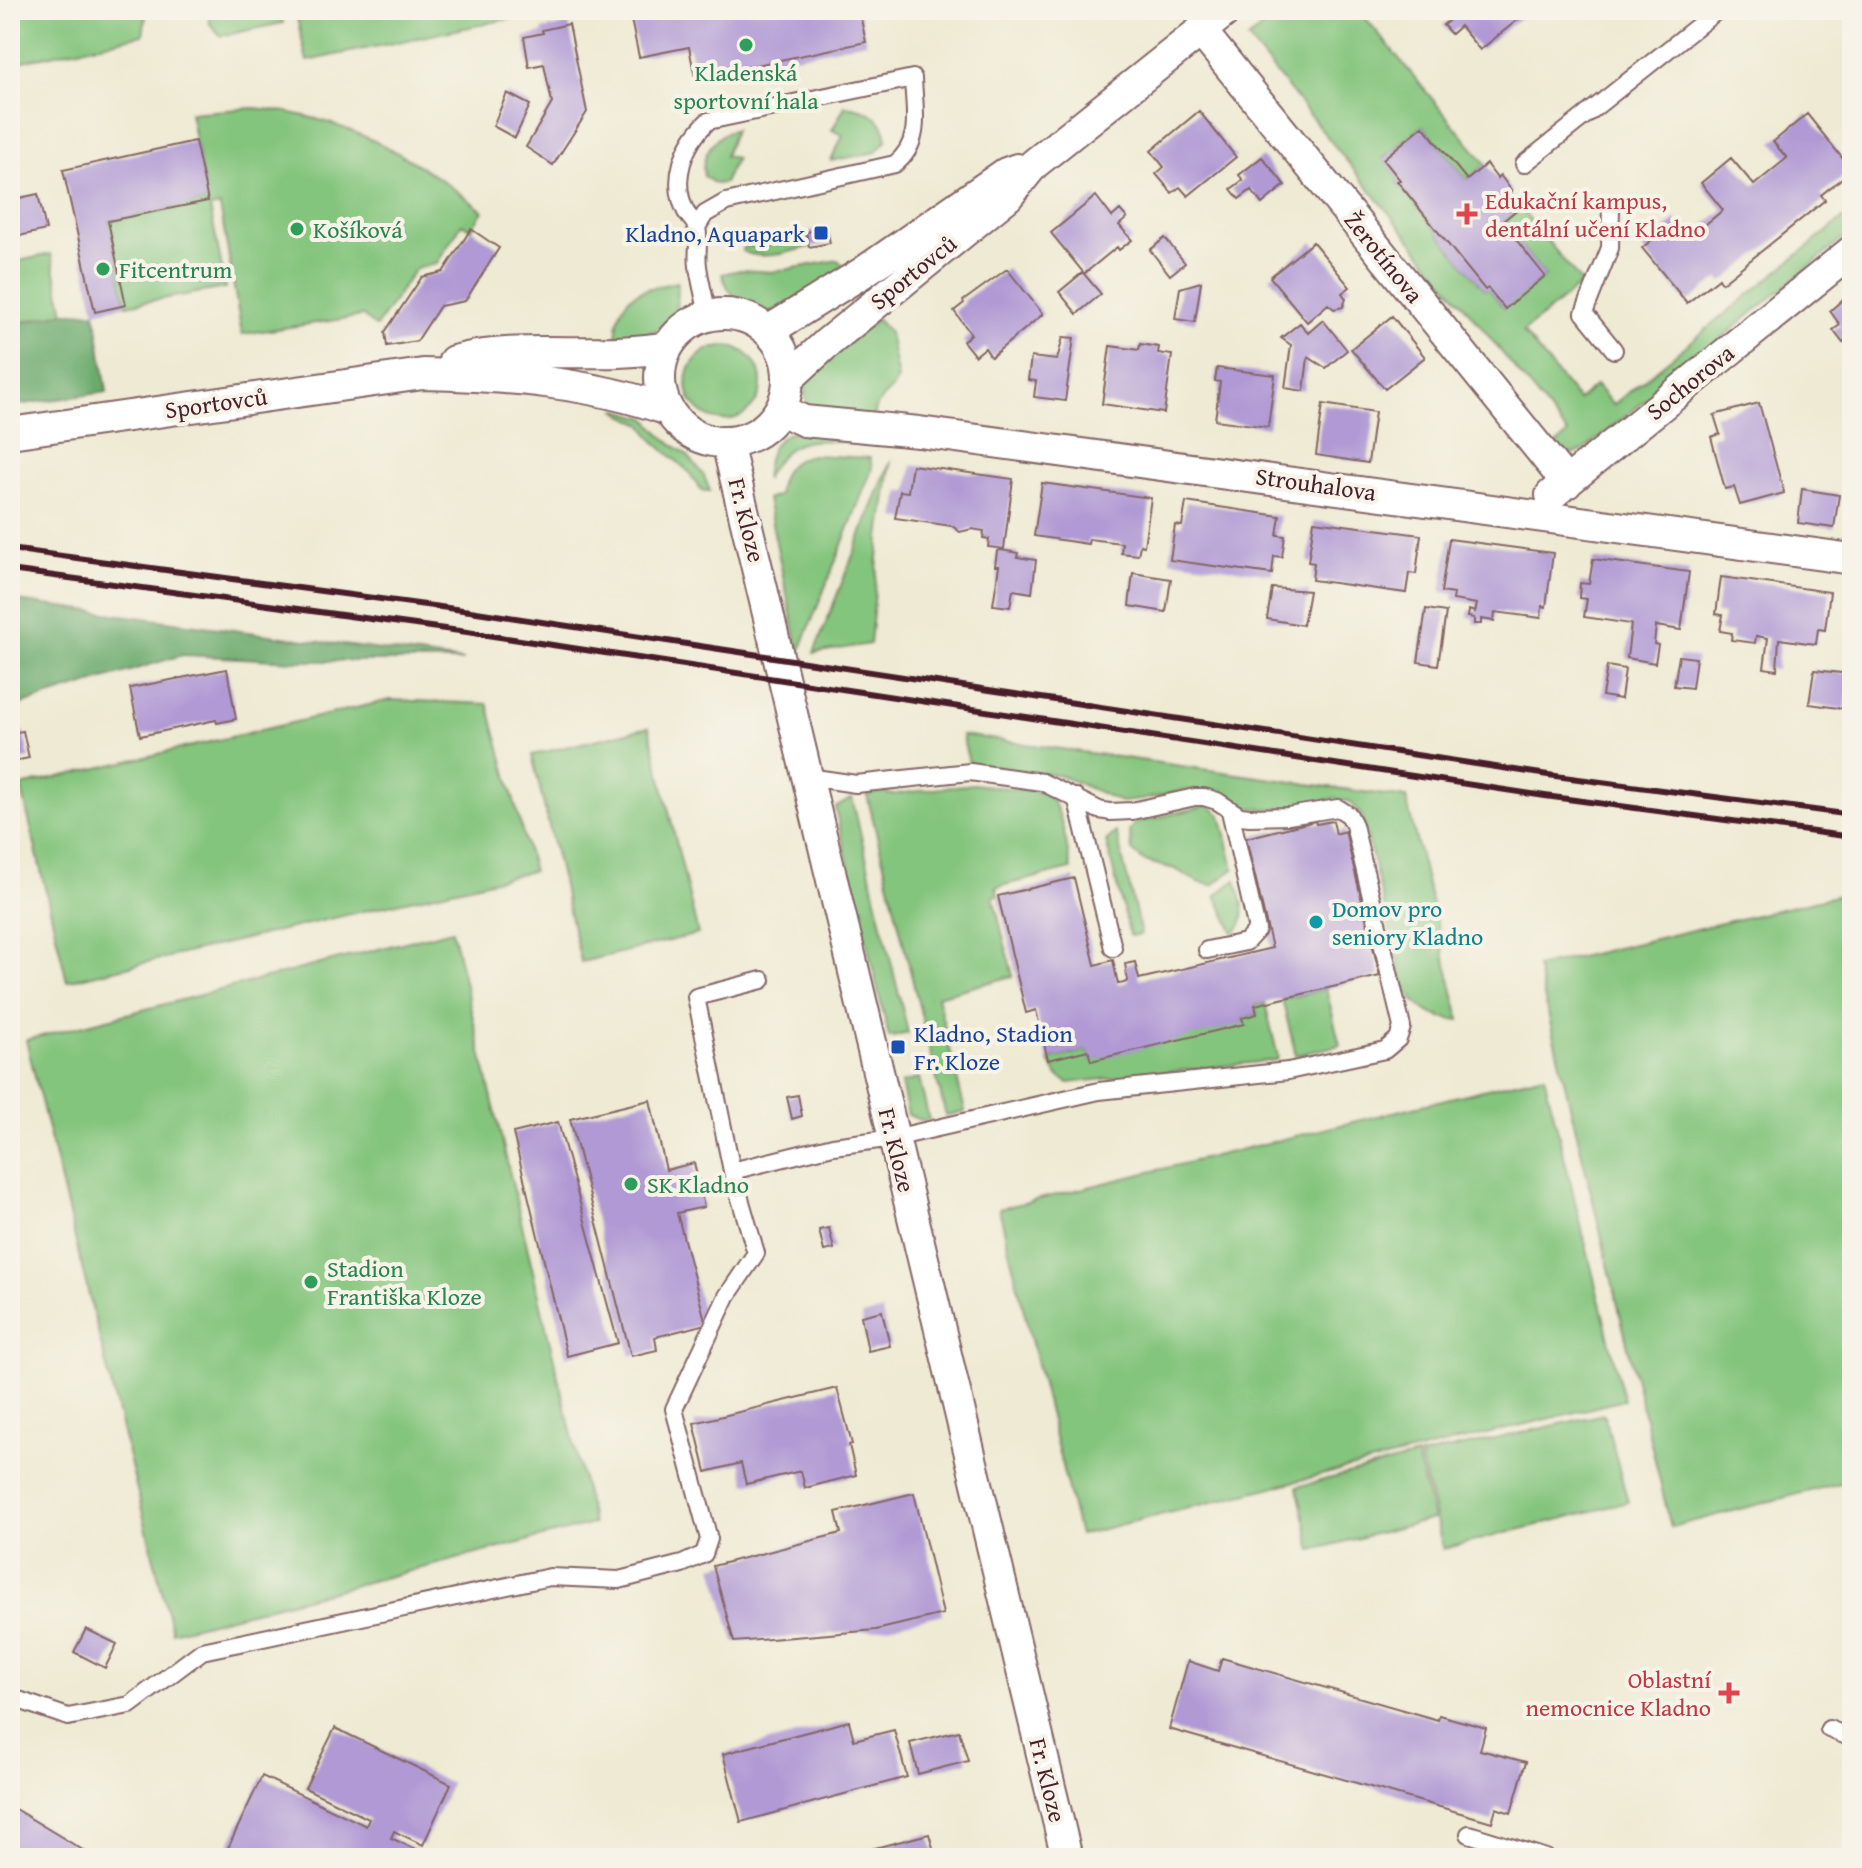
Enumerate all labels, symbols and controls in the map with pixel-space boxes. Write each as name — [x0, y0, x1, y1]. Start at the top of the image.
marker: Kladenská sportovní hala — [737, 36, 755, 54]
place label: Kladenská sportovní hala — [673, 55, 819, 118]
place label: Edukační kampus, dentální učení Kladno — [1485, 183, 1706, 246]
marker: Edukační kampus, dentální učení Kladno — [1456, 203, 1478, 225]
street label: Žerotínova — [1336, 204, 1432, 311]
place label: Košíková — [313, 212, 403, 247]
place label: Kladno, Aquapark — [625, 216, 806, 251]
marker: Košíková — [288, 220, 306, 238]
marker: Kladno, Aquapark — [812, 224, 830, 242]
street label: Sportovců — [862, 226, 964, 318]
place label: Fitcentrum — [119, 252, 233, 287]
marker: Fitcentrum — [94, 260, 112, 278]
street label: Sochorova — [1639, 335, 1742, 428]
street label: Sportovců — [163, 379, 269, 427]
street label: Strouhalova — [1254, 458, 1379, 510]
street label: Fr. Kloze — [720, 474, 774, 566]
place label: Domov pro seniory Kladno — [1332, 891, 1483, 954]
marker: Domov pro seniory Kladno — [1307, 913, 1325, 931]
place label: Kladno, Stadion Fr. Kloze — [914, 1016, 1073, 1079]
marker: Kladno, Stadion Fr. Kloze — [889, 1038, 907, 1056]
street label: Fr. Kloze — [870, 1104, 924, 1196]
place label: SK Kladno — [647, 1167, 749, 1202]
marker: SK Kladno — [622, 1175, 640, 1193]
place label: Stadion Františka Kloze — [327, 1251, 482, 1314]
marker: Stadion Františka Kloze — [302, 1273, 320, 1291]
place label: Oblastní nemocnice Kladno — [1526, 1662, 1712, 1725]
marker: Oblastní nemocnice Kladno — [1718, 1682, 1740, 1704]
street label: Fr. Kloze — [1021, 1734, 1075, 1826]

